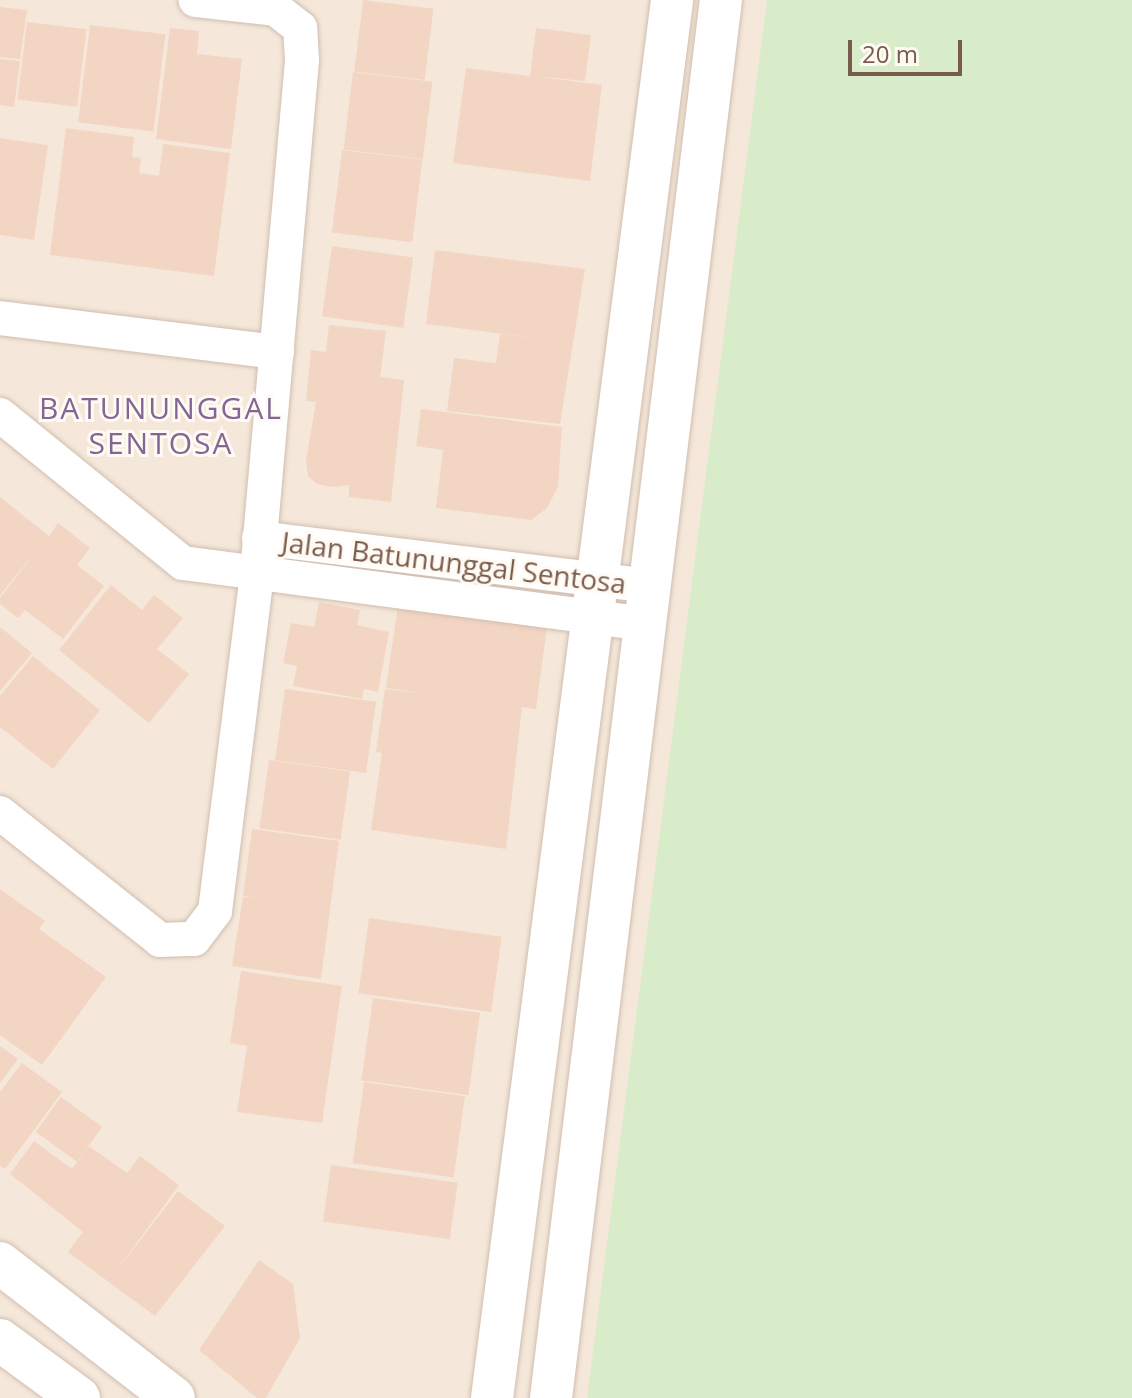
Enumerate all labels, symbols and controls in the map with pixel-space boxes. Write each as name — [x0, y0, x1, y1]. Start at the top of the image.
scale bar — [852, 24, 966, 74]
text: 20 m — [862, 37, 918, 70]
district label: BATUNUNGGAL SENTOSA — [39, 390, 283, 460]
street label: Jalan Batununggal Sentosa — [280, 524, 628, 600]

